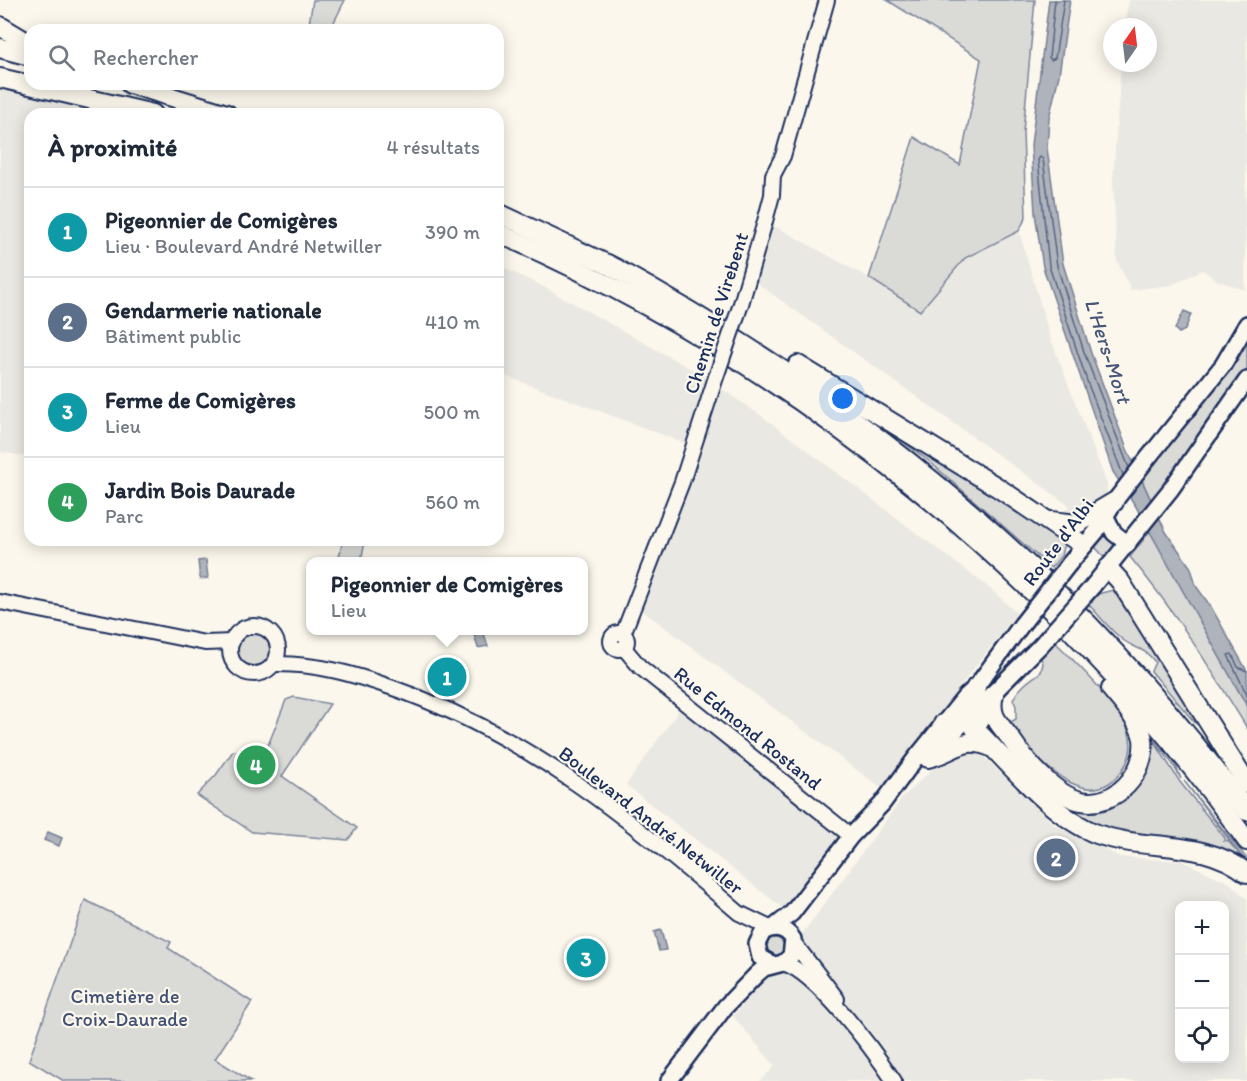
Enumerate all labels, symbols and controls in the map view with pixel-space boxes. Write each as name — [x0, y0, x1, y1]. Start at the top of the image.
north arrow — [1103, 18, 1157, 72]
search box — [24, 24, 504, 90]
icon: search — [45, 41, 78, 74]
text: Rechercher — [93, 44, 198, 71]
text: À proximité — [48, 131, 177, 163]
text: 4 résultats — [387, 135, 480, 159]
text: Pigeonnier de Comigères — [105, 207, 338, 234]
text: 1 — [63, 220, 72, 244]
text: 390 m — [425, 220, 480, 244]
street label: Chemin de Virebent — [679, 229, 754, 397]
text: Lieu · Boulevard André Netwiller — [105, 234, 382, 258]
water label: L'Hers-Mort — [1080, 295, 1138, 408]
text: Gendarmerie nationale — [105, 297, 322, 324]
text: 2 — [62, 310, 73, 334]
text: 410 m — [425, 310, 480, 334]
text: Bâtiment public — [105, 324, 241, 348]
your location — [828, 384, 857, 413]
text: Ferme de Comigères — [105, 387, 296, 414]
text: 3 — [62, 400, 73, 424]
text: 500 m — [424, 400, 480, 424]
text: Lieu — [105, 414, 141, 438]
text: Jardin Bois Daurade — [105, 477, 295, 504]
text: 4 — [61, 490, 74, 514]
text: 560 m — [425, 490, 480, 514]
street label: Route d'Albi — [1017, 494, 1099, 590]
text: Parc — [105, 504, 143, 528]
popup — [306, 557, 588, 635]
text: Pigeonnier de Comigères — [331, 571, 563, 598]
text: Lieu — [331, 598, 367, 622]
pin: 1 — [428, 654, 466, 700]
street label: Rue Edmond Rostand — [669, 661, 827, 795]
street label: Boulevard André Netwiller — [554, 741, 748, 899]
pin: 4 — [236, 742, 276, 788]
pin: 2 — [1036, 836, 1076, 880]
map controls — [1175, 901, 1229, 1063]
button: + — [1175, 901, 1229, 955]
pin: 3 — [566, 936, 606, 980]
button: − — [1175, 955, 1229, 1009]
park label: Cimetière de Croix-Daurade — [62, 984, 188, 1031]
button: locate — [1175, 1009, 1229, 1063]

